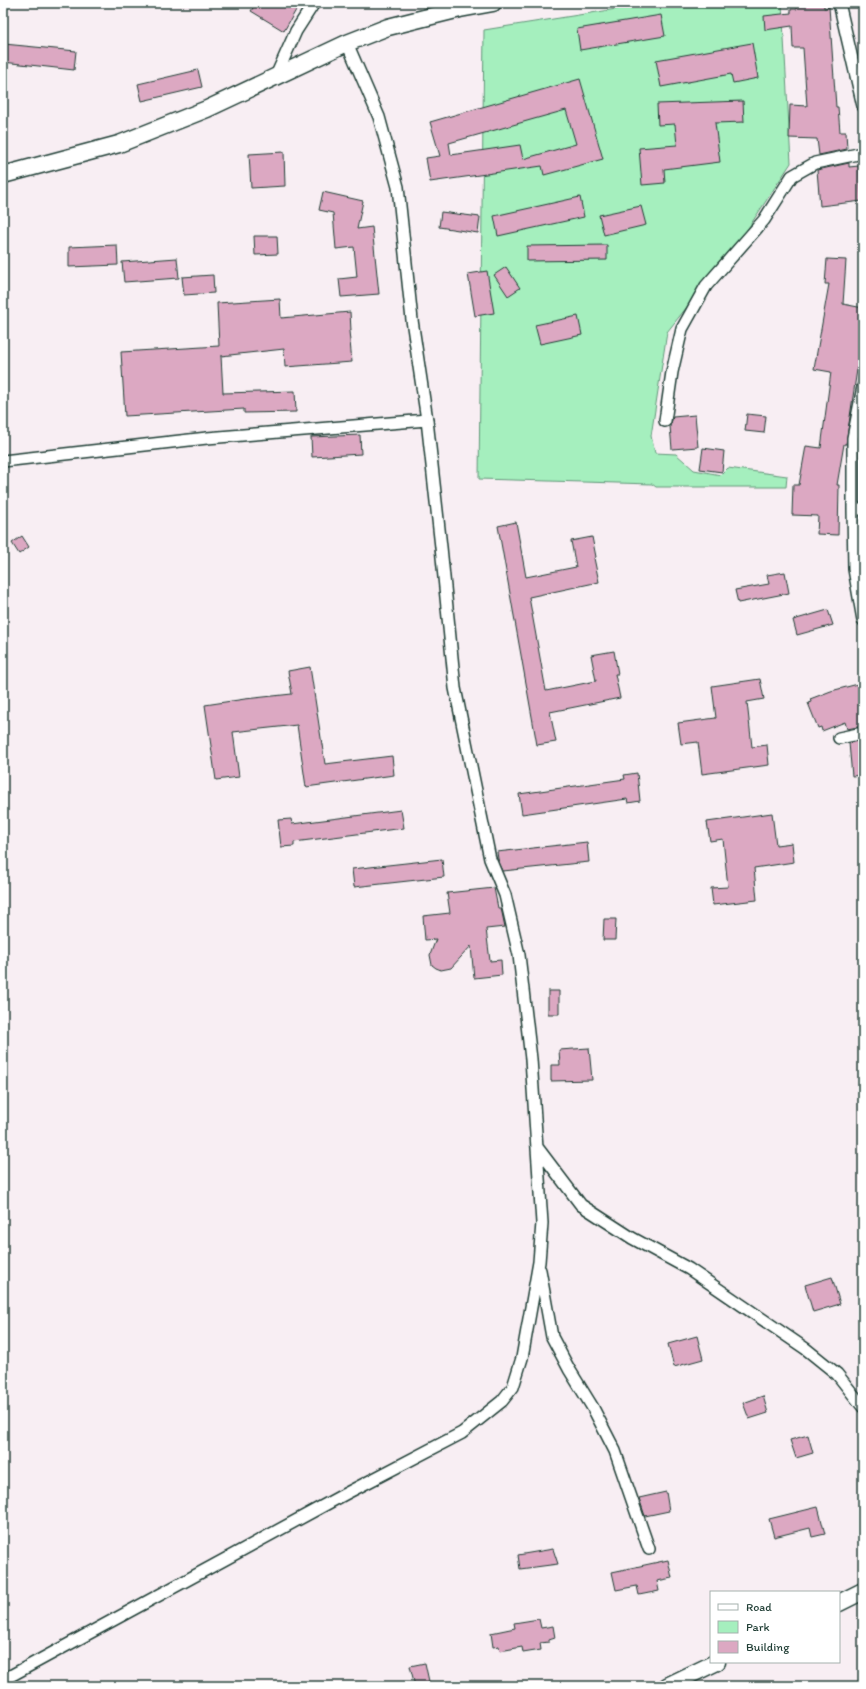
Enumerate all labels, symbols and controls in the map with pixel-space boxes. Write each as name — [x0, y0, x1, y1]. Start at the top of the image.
legend — [710, 1591, 840, 1663]
text: Road — [746, 1600, 772, 1614]
text: Park — [746, 1620, 770, 1634]
text: Building — [746, 1640, 790, 1654]

